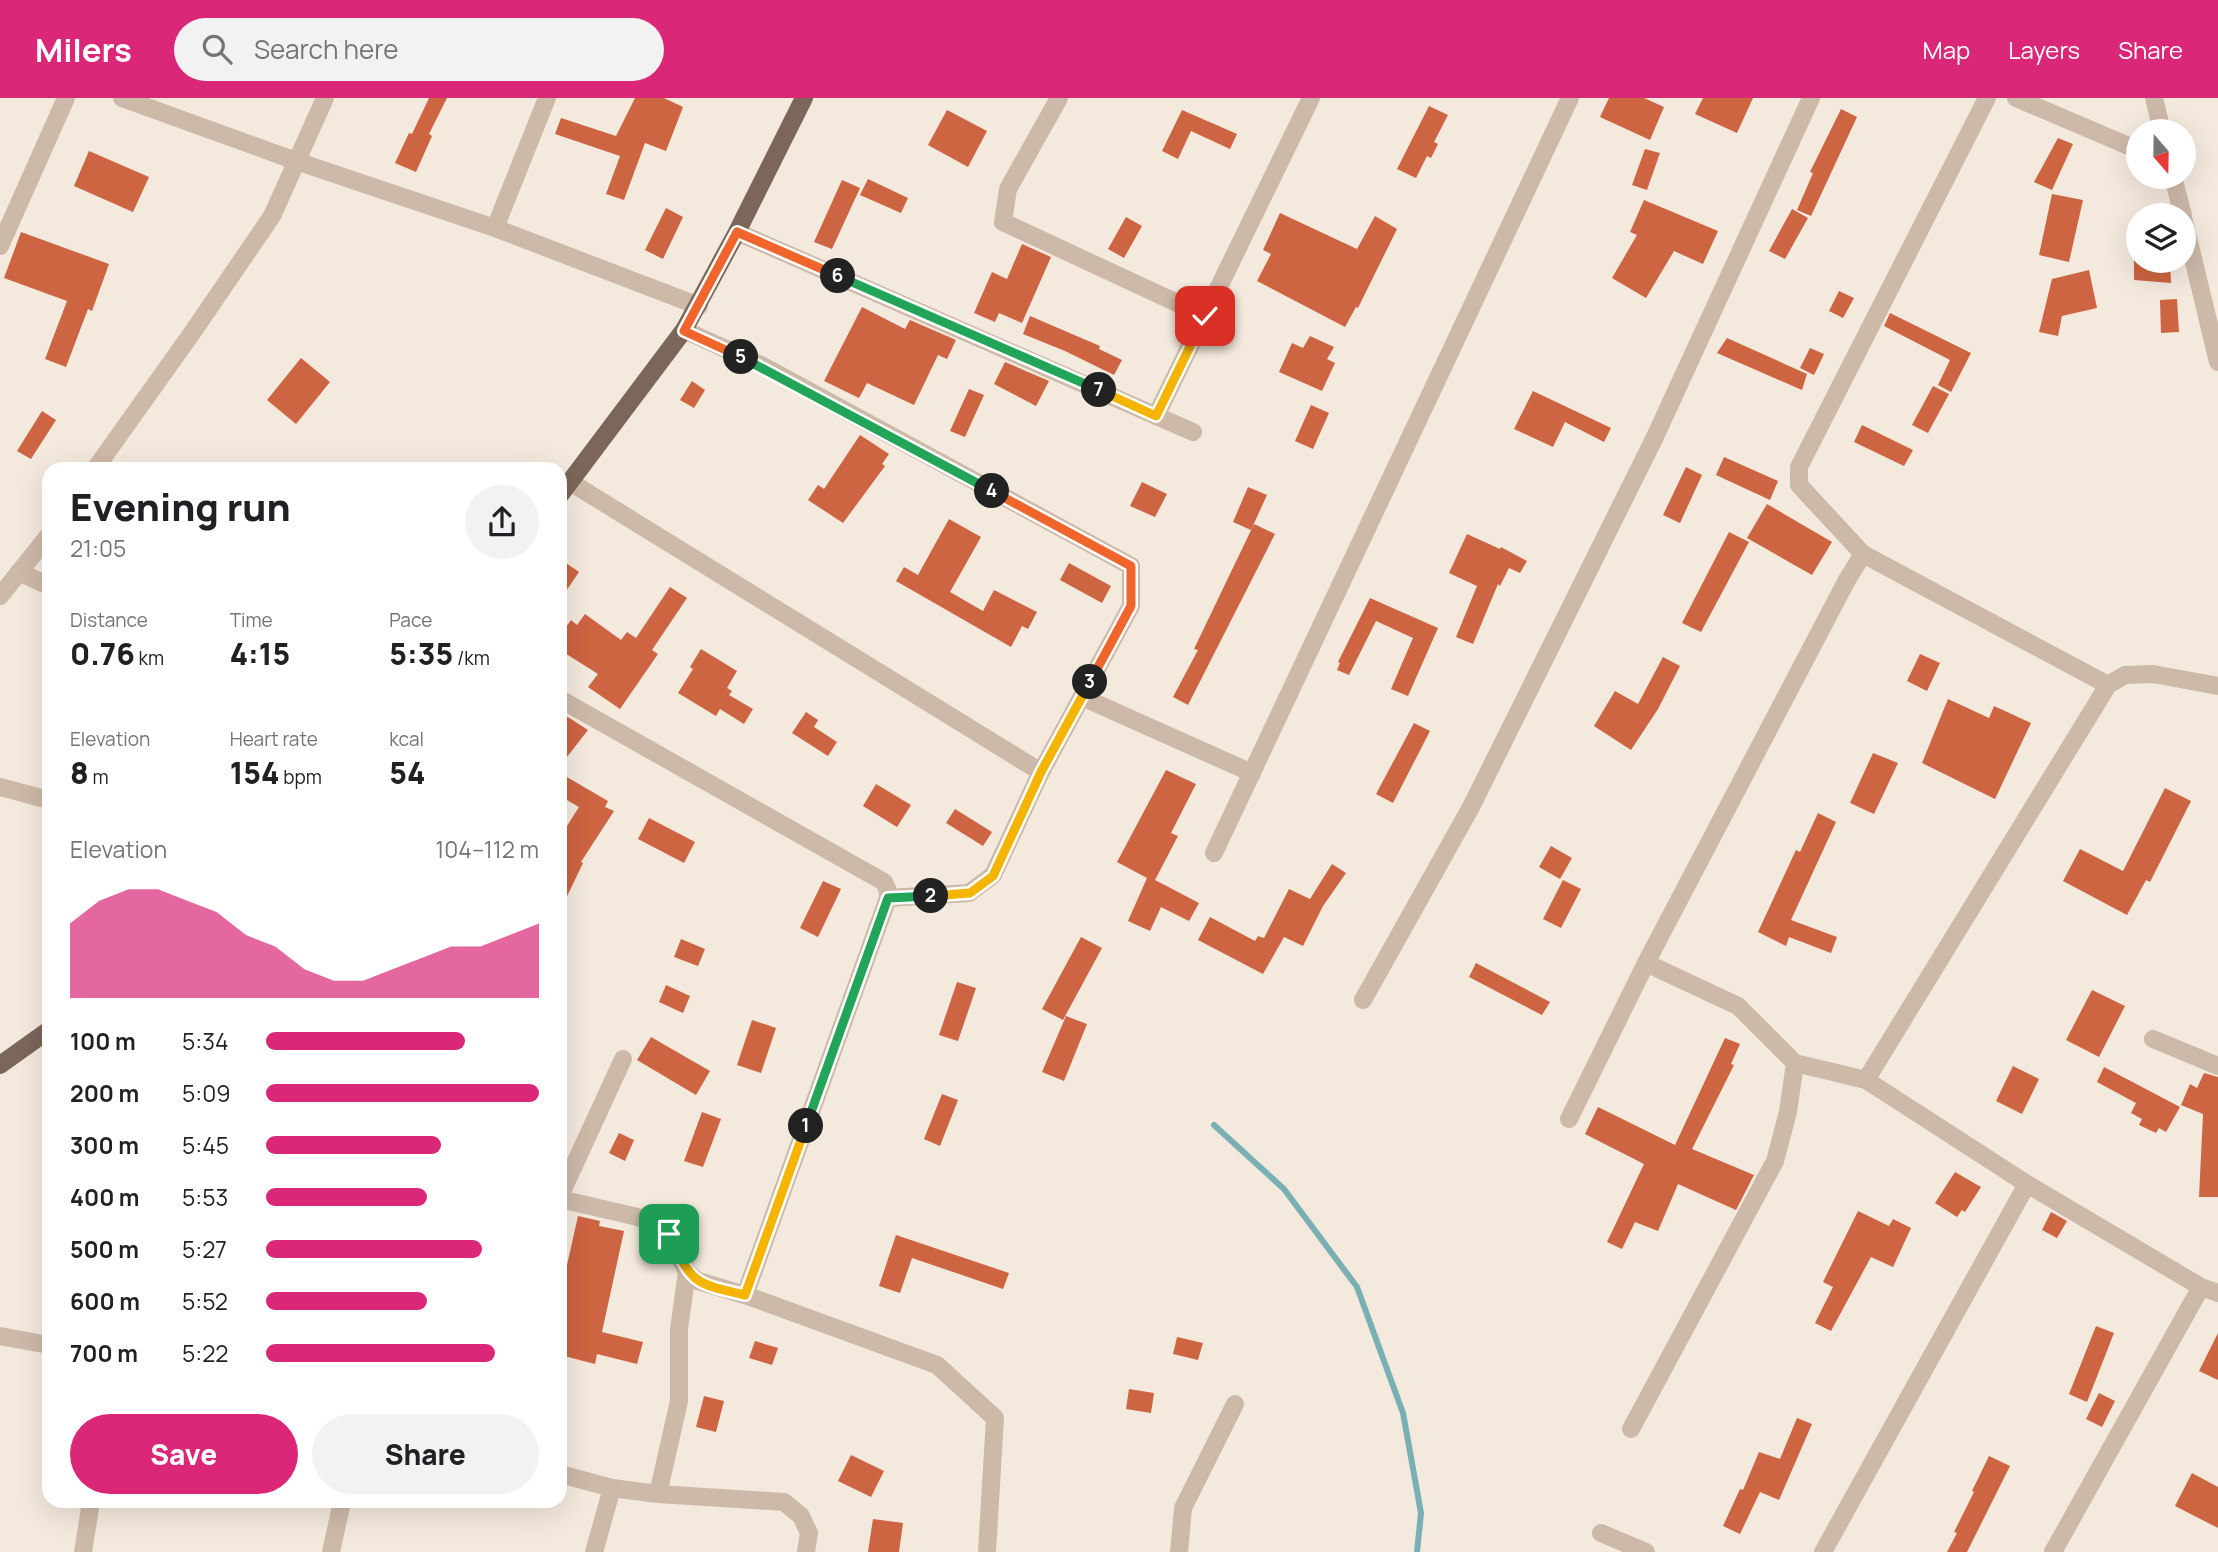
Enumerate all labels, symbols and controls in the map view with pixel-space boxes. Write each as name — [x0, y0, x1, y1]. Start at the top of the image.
search box — [174, 18, 664, 81]
text: Milers — [35, 27, 132, 72]
icon: search — [198, 30, 236, 68]
text: Search here — [254, 31, 399, 67]
text: Map — [1923, 33, 1970, 66]
text: Layers — [2008, 33, 2080, 66]
text: Share — [2118, 33, 2183, 66]
north arrow — [2126, 119, 2196, 189]
map controls — [2126, 119, 2196, 273]
button: layers — [2126, 203, 2196, 273]
pin: 6 — [820, 258, 856, 294]
text: 6 — [832, 262, 843, 288]
pin — [1175, 286, 1235, 346]
icon: check — [1186, 297, 1224, 335]
pin: 5 — [724, 340, 758, 374]
text: 5 — [735, 343, 746, 369]
pin: 7 — [1082, 372, 1116, 408]
text: 7 — [1093, 376, 1104, 402]
pin: 4 — [974, 474, 1010, 508]
text: 4 — [986, 477, 997, 503]
text: Evening run — [70, 480, 291, 532]
button: share — [465, 485, 539, 559]
text: 21:05 — [70, 532, 126, 564]
text: Distance — [70, 607, 148, 633]
text: Time — [230, 607, 273, 633]
text: Pace — [389, 607, 432, 633]
text: 0.76 — [70, 633, 135, 674]
text: 4:15 — [230, 633, 290, 674]
text: 5:35 — [389, 633, 453, 674]
text: km — [135, 645, 164, 671]
text: /km — [453, 645, 490, 671]
pin: 3 — [1072, 664, 1108, 700]
text: 3 — [1084, 668, 1095, 694]
text: Elevation — [70, 726, 150, 752]
text: Heart rate — [230, 726, 318, 752]
text: kcal — [389, 726, 424, 752]
text: 8 — [70, 752, 89, 793]
text: 154 — [230, 752, 279, 793]
text: 54 — [389, 752, 425, 793]
text: m — [89, 764, 109, 790]
text: bpm — [279, 764, 322, 790]
text: Elevation — [70, 833, 167, 865]
text: 104–112 m — [435, 833, 539, 865]
pin: 2 — [914, 878, 948, 914]
text: 2 — [925, 882, 936, 908]
text: 100 m — [70, 1025, 136, 1057]
text: 5:34 — [182, 1025, 228, 1057]
text: 200 m — [70, 1077, 139, 1109]
text: 5:09 — [182, 1077, 230, 1109]
pin: 1 — [788, 1108, 824, 1144]
text: 1 — [801, 1112, 810, 1138]
text: 300 m — [70, 1129, 139, 1161]
text: 5:45 — [182, 1129, 229, 1161]
text: 400 m — [70, 1181, 140, 1213]
text: 5:53 — [182, 1181, 228, 1213]
pin — [639, 1204, 699, 1264]
icon: arrive — [650, 1215, 688, 1253]
text: 500 m — [70, 1233, 139, 1265]
text: 5:27 — [182, 1233, 227, 1265]
text: 600 m — [70, 1285, 140, 1317]
text: 5:52 — [182, 1285, 228, 1317]
text: 700 m — [70, 1337, 138, 1369]
text: 5:22 — [182, 1337, 228, 1369]
button: Save — [70, 1414, 298, 1494]
button: Share — [312, 1414, 539, 1494]

